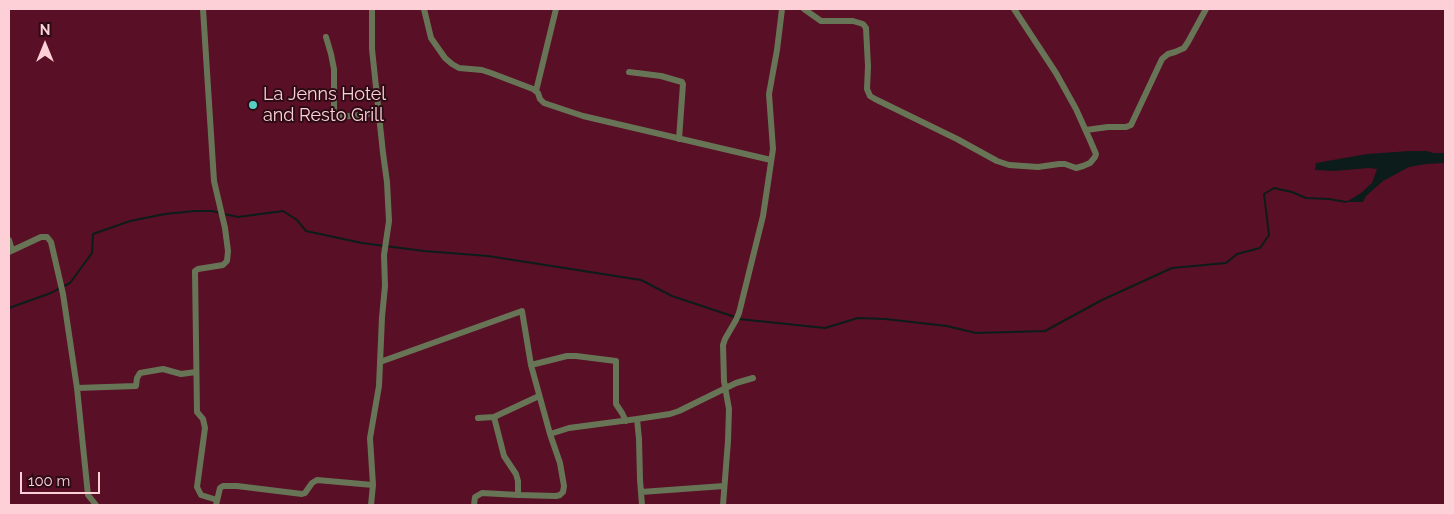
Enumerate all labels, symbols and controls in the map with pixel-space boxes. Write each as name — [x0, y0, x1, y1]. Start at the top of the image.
north arrow — [20, 20, 70, 70]
text: N — [40, 22, 50, 38]
place label: La Jenns Hotel and Resto Grill — [263, 84, 386, 126]
marker: La Jenns Hotel and Resto Grill — [247, 99, 259, 111]
scale bar — [22, 462, 102, 494]
text: 100 m — [28, 472, 70, 490]

